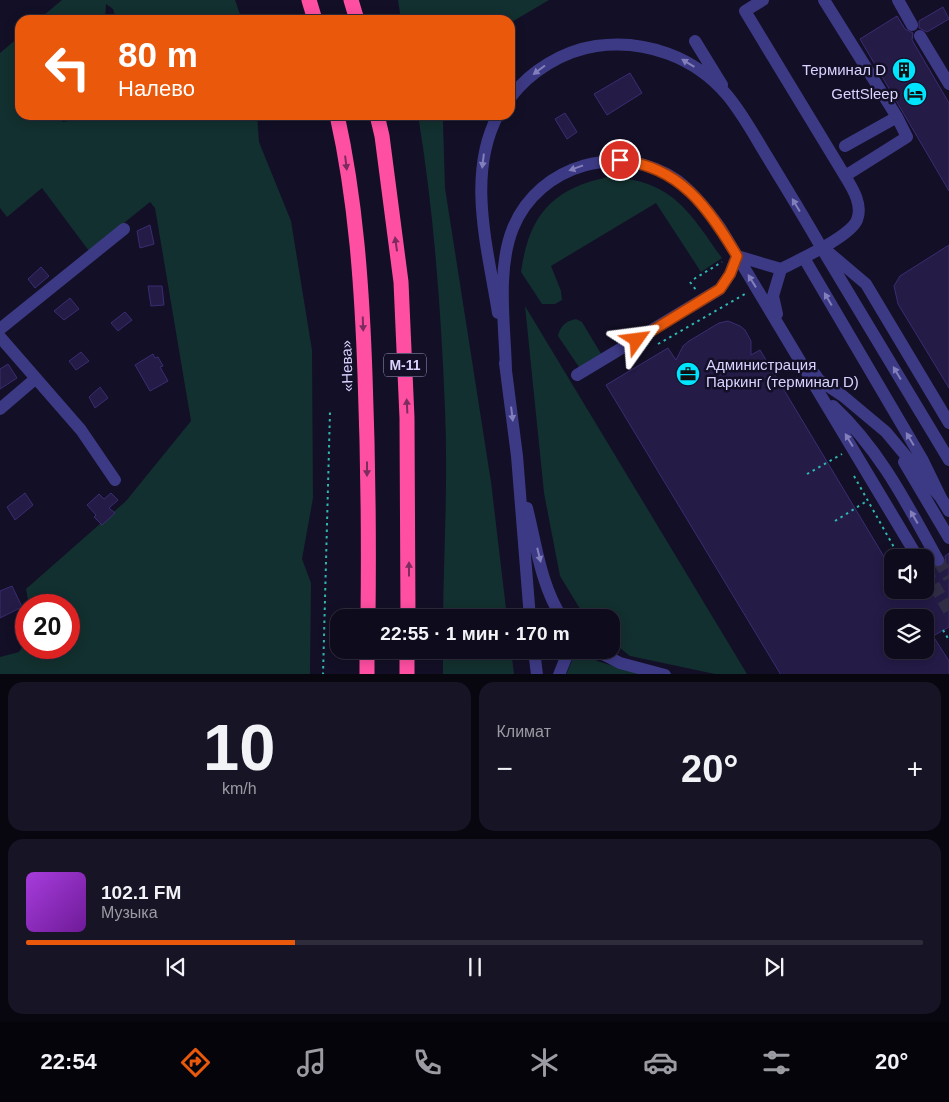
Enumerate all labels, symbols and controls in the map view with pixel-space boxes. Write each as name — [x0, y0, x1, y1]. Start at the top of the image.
icon: left — [35, 35, 100, 100]
text: 80 m — [118, 35, 198, 74]
building icon: Терминал D — [891, 57, 917, 83]
one-way arrow — [682, 59, 695, 68]
place label: Терминал D — [802, 61, 886, 78]
one-way arrow — [533, 65, 546, 76]
text: Налево — [118, 76, 195, 101]
hotel icon: GettSleep — [902, 81, 928, 107]
place label: GettSleep — [831, 85, 898, 102]
pin — [599, 139, 641, 181]
icon: arrive — [606, 146, 634, 174]
one-way arrow — [479, 153, 487, 169]
one-way arrow — [342, 155, 350, 171]
one-way arrow — [568, 164, 583, 172]
one-way arrow — [792, 198, 801, 211]
one-way arrow — [392, 236, 400, 252]
one-way arrow — [748, 275, 757, 288]
one-way arrow — [823, 293, 832, 306]
position arrow — [610, 313, 662, 365]
one-way arrow — [360, 317, 368, 333]
street label: «Нева» — [337, 340, 356, 392]
road number: М-11 — [384, 354, 426, 376]
place label: Администрация Паркинг (терминал D) — [706, 356, 859, 390]
office icon: Администрация Паркинг (терминал D) — [675, 361, 701, 387]
one-way arrow — [893, 367, 902, 380]
one-way arrow — [403, 398, 411, 414]
one-way arrow — [508, 406, 516, 422]
one-way arrow — [906, 433, 915, 446]
one-way arrow — [844, 434, 853, 447]
one-way arrow — [363, 462, 371, 478]
one-way arrow — [910, 510, 918, 525]
one-way arrow — [535, 548, 543, 563]
map controls — [884, 549, 934, 659]
button: sound — [884, 549, 934, 599]
one-way arrow — [405, 561, 413, 577]
speed limit sign: 20 — [15, 594, 80, 659]
button: layers — [884, 609, 934, 659]
text: 22:55 · 1 мин · 170 m — [380, 623, 570, 644]
text: 10 — [203, 711, 275, 784]
text: Климат — [497, 723, 551, 740]
text: 20° — [681, 748, 738, 790]
text: − — [497, 753, 513, 784]
text: + — [907, 753, 923, 784]
text: km/h — [222, 780, 257, 797]
text: 102.1 FM — [101, 882, 181, 903]
text: Музыка — [101, 904, 158, 921]
icon: previous — [162, 953, 190, 981]
icon: pause — [461, 953, 489, 981]
icon: next — [760, 953, 788, 981]
icon: directions — [178, 1045, 213, 1080]
icon: music — [294, 1045, 329, 1080]
icon: phone — [410, 1045, 445, 1080]
icon: climate — [527, 1045, 562, 1080]
icon: car — [643, 1045, 678, 1080]
icon: filters — [759, 1045, 794, 1080]
text: 22:54 — [41, 1049, 97, 1074]
text: 20° — [875, 1049, 908, 1074]

